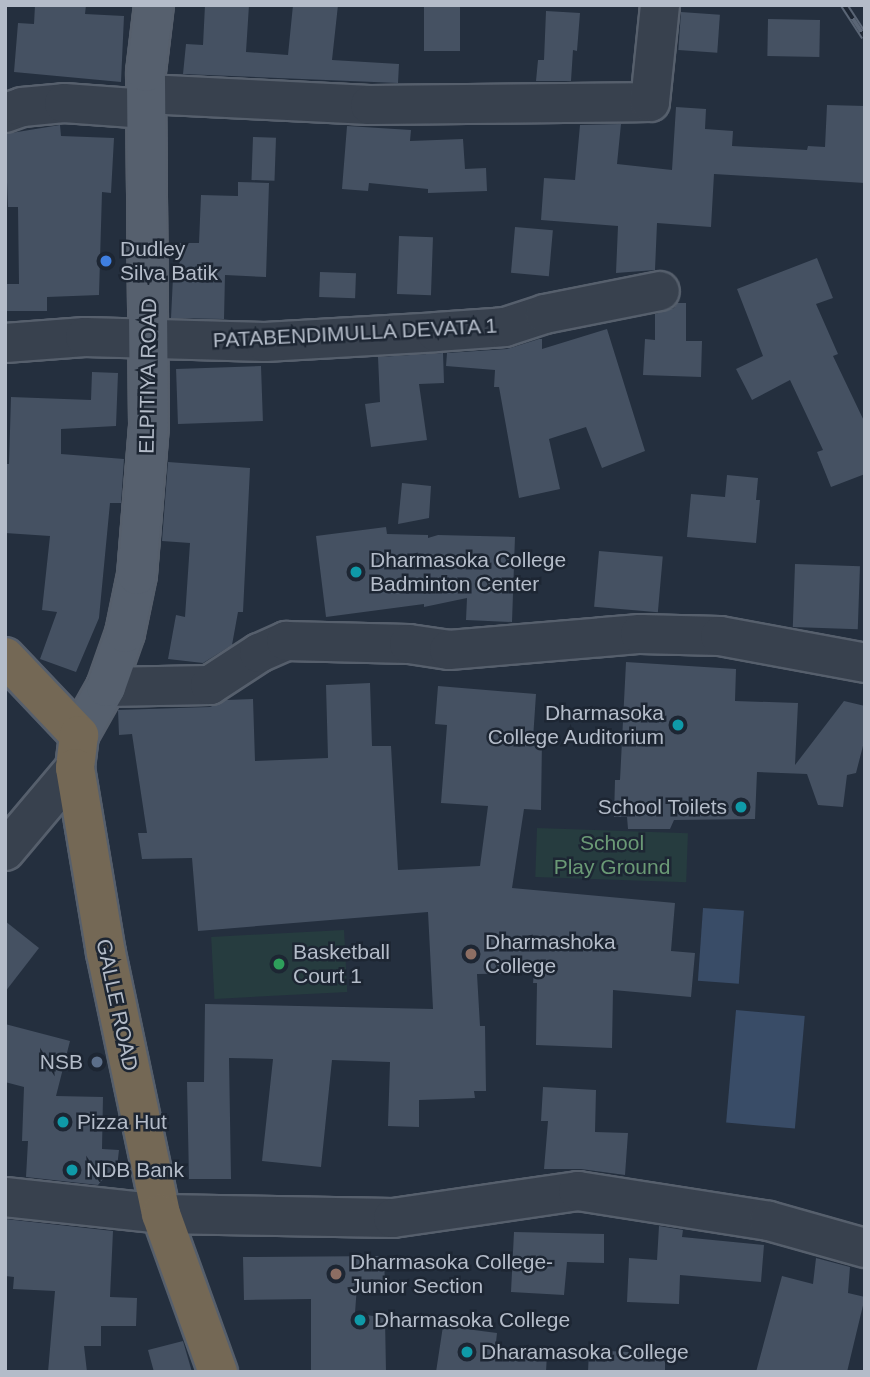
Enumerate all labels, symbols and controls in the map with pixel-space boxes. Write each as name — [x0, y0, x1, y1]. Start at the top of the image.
place label: Dudley Silva Batik — [120, 236, 218, 286]
marker: Dudley Silva Batik — [98, 253, 114, 269]
street label: ELPITIYA ROAD — [134, 297, 162, 455]
street label: PATABENDIMULLA DEVATA 1 — [211, 313, 499, 353]
place label: Dharmasoka College Badminton Center — [370, 547, 566, 597]
marker: Dharmasoka College Badminton Center — [348, 564, 364, 580]
place label: Dharmasoka College Auditorium — [487, 700, 664, 750]
marker: Dharmasoka College Auditorium — [670, 717, 686, 733]
place label: School Toilets — [597, 794, 727, 820]
marker: School Toilets — [733, 799, 749, 815]
park label: School Play Ground — [554, 830, 670, 880]
place label: Dharmashoka College — [485, 929, 616, 979]
street label: GALLE ROAD — [91, 937, 143, 1073]
place label: Basketball Court 1 — [293, 939, 390, 989]
marker: Dharmashoka College — [463, 946, 479, 962]
marker: Basketball Court 1 — [271, 956, 287, 972]
place label: NSB — [40, 1049, 83, 1075]
marker: NSB — [89, 1054, 105, 1070]
place label: Pizza Hut — [77, 1109, 167, 1135]
marker: Pizza Hut — [55, 1114, 71, 1130]
place label: NDB Bank — [86, 1157, 184, 1183]
marker: NDB Bank — [64, 1162, 80, 1178]
place label: Dharmasoka College- Junior Section — [350, 1249, 553, 1299]
marker: Dharmasoka College- Junior Section — [328, 1266, 344, 1282]
place label: Dharmasoka College — [374, 1307, 570, 1333]
marker: Dharmasoka College — [352, 1312, 368, 1328]
place label: Dharamasoka College — [481, 1339, 689, 1365]
marker: Dharamasoka College — [459, 1344, 475, 1360]

